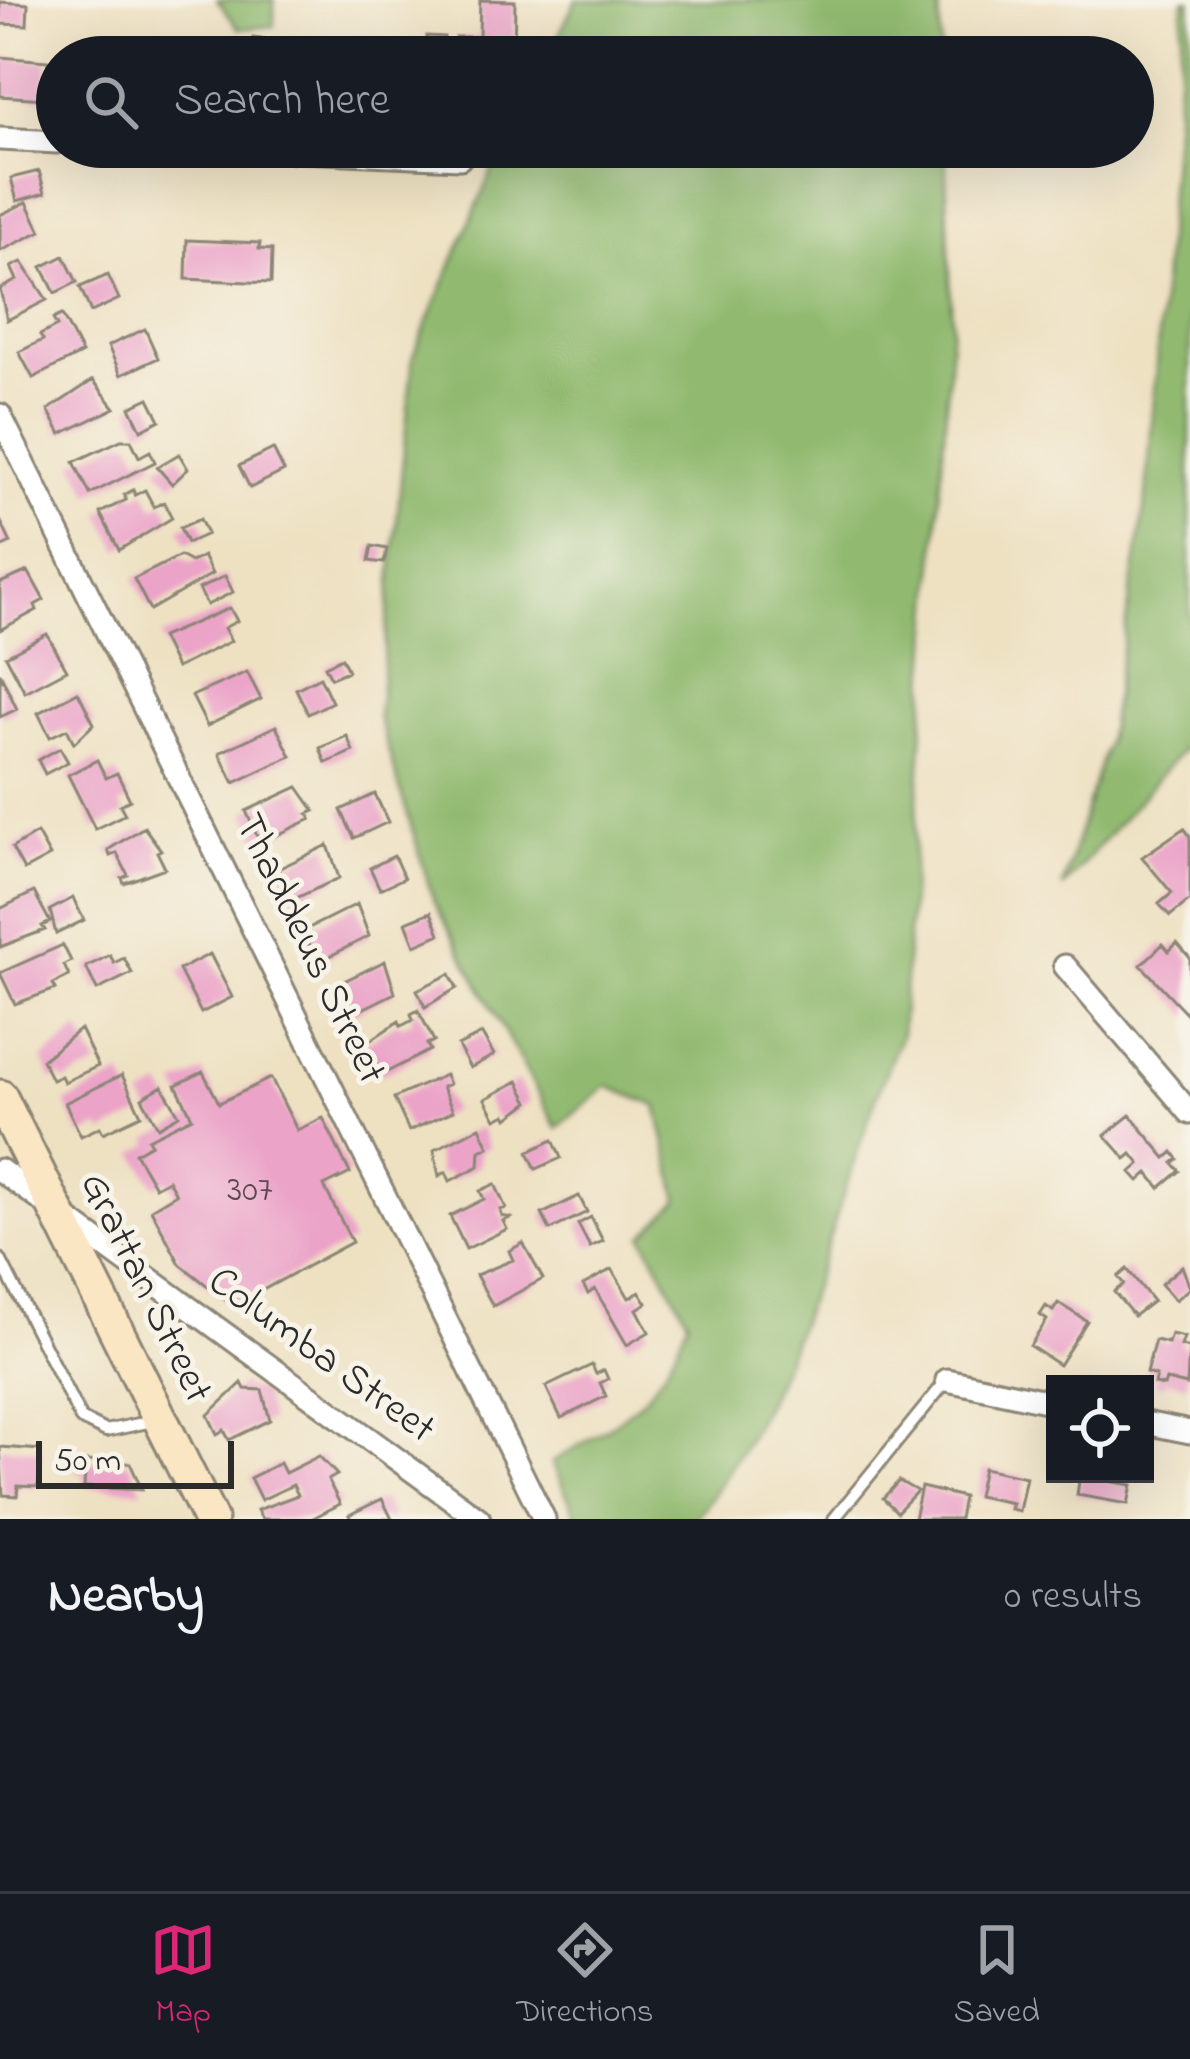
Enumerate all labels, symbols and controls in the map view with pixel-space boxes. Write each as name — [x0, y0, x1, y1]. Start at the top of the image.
search box — [36, 36, 1154, 168]
icon: search — [78, 69, 144, 135]
text: Search here — [174, 69, 390, 135]
street label: Thaddeus Street — [217, 803, 401, 1095]
street label: Grattan Street — [63, 1162, 227, 1414]
house number: 307 — [227, 1165, 273, 1218]
street label: Columba Street — [195, 1252, 447, 1460]
map controls — [1046, 1375, 1154, 1483]
button: locate — [1046, 1375, 1154, 1483]
scale bar — [36, 1435, 234, 1488]
text: 50 m — [54, 1438, 121, 1486]
text: Nearby — [48, 1560, 204, 1635]
text: 0 results — [1004, 1569, 1142, 1626]
tab: Map — [150, 1917, 216, 2037]
tab: Directions — [516, 1917, 653, 2037]
tab: Saved — [954, 1917, 1040, 2037]

